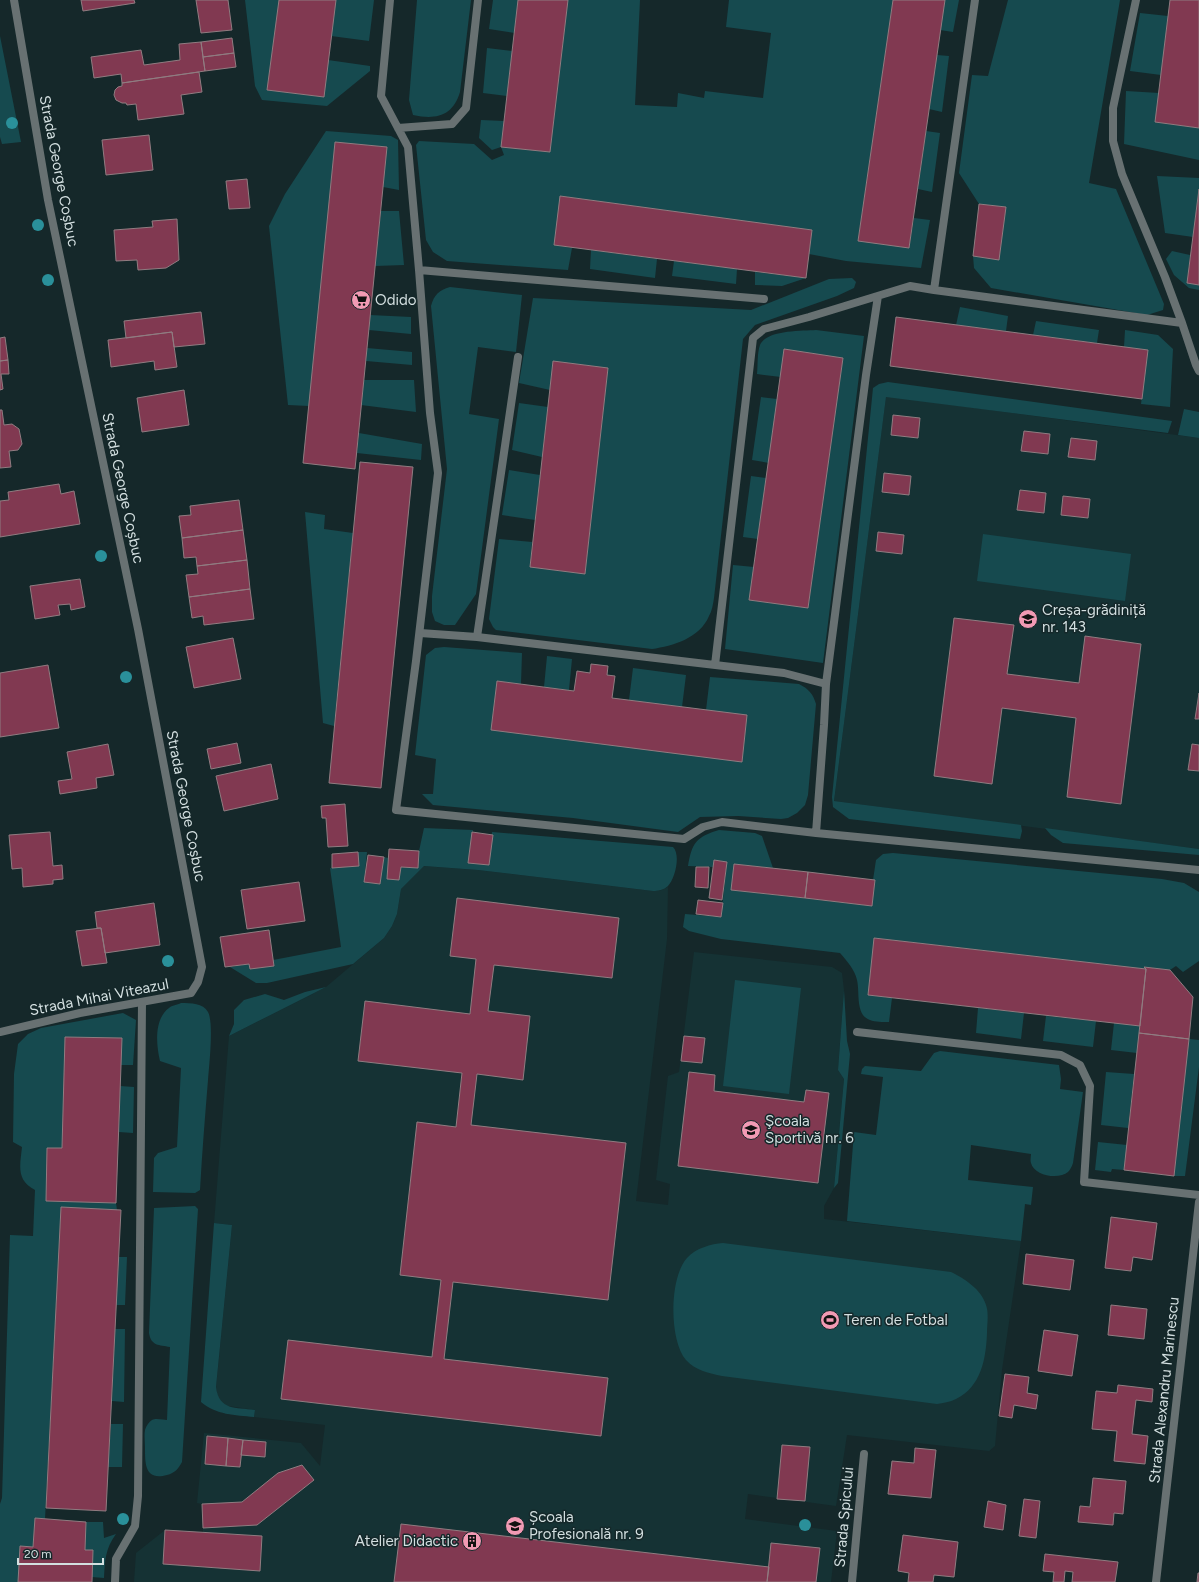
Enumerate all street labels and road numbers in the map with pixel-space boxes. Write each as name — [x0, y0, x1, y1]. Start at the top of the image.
street label: Strada George Coșbuc — [36, 94, 82, 248]
street label: Strada George Coșbuc — [98, 411, 148, 565]
street label: Strada George Coșbuc — [163, 729, 209, 883]
street label: Strada Mihai Viteazul — [28, 975, 170, 1019]
street label: Strada Alexandru Marinescu — [1145, 1296, 1183, 1484]
street label: Strada Spicului — [831, 1466, 857, 1568]

